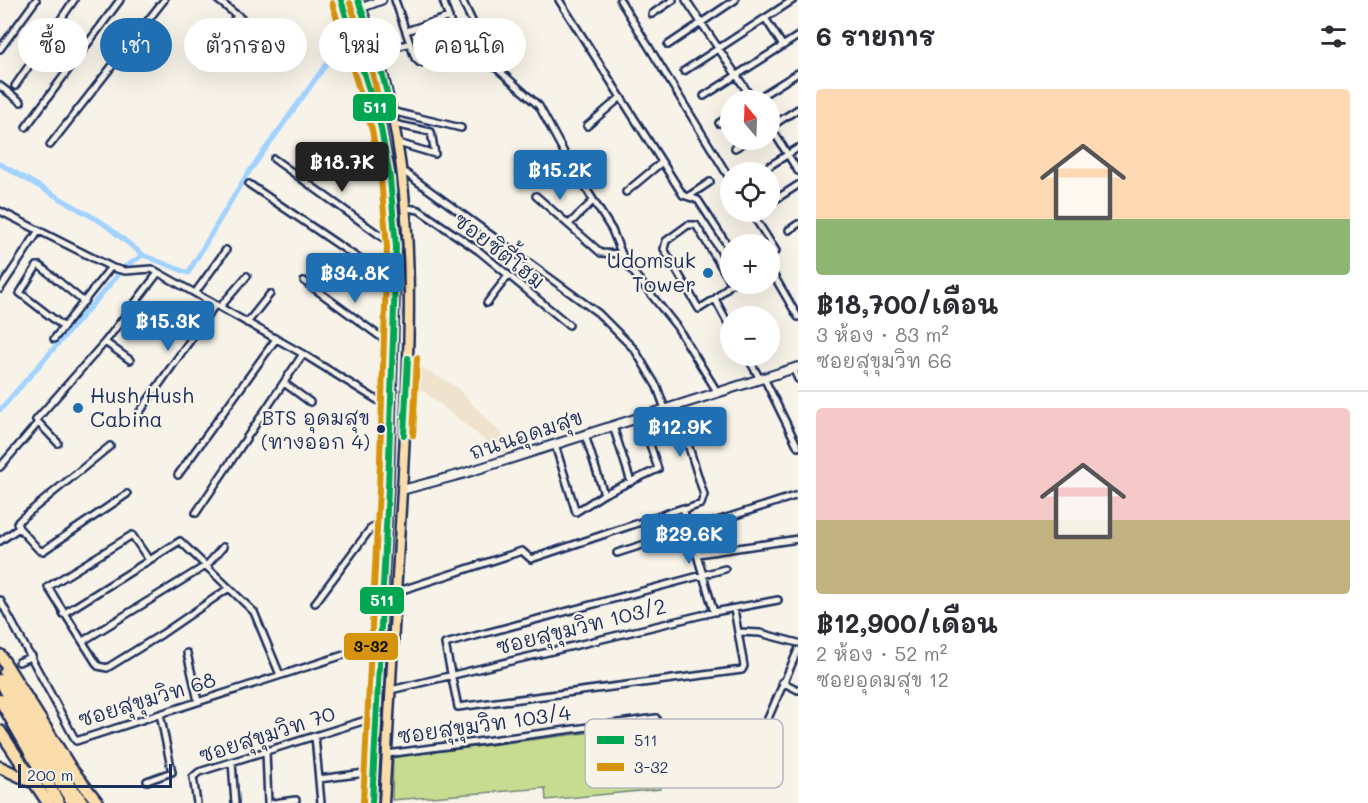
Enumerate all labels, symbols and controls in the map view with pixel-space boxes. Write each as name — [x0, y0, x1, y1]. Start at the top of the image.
chip: ซื้อ — [18, 18, 88, 72]
chip: เช่า — [100, 18, 172, 72]
chip: ตัวกรอง — [184, 18, 307, 72]
chip: ใหม่ — [319, 18, 401, 72]
chip: คอนโด — [413, 18, 526, 72]
text: 6 รายการ — [816, 19, 935, 53]
icon: filters — [1317, 20, 1350, 53]
north arrow — [720, 90, 780, 150]
map controls — [720, 90, 780, 366]
line badge: 511 — [352, 93, 397, 122]
text: 511 — [363, 96, 387, 117]
icon: home — [1029, 128, 1137, 236]
pin: ฿18.7K — [293, 142, 391, 193]
text: ฿18.7K — [309, 148, 375, 174]
pin: ฿15.2K — [511, 150, 609, 201]
text: ฿15.2K — [528, 156, 592, 182]
button: locate — [720, 162, 780, 222]
street label: ซอยซิตี้โฮม — [449, 201, 555, 294]
button: + — [720, 234, 780, 294]
place label: Udomsuk Tower — [607, 246, 696, 297]
pin: ฿34.8K — [306, 253, 404, 304]
text: ฿34.8K — [320, 259, 390, 285]
marker: Udomsuk Tower — [701, 266, 715, 280]
text: ฿18,700/เดือน — [816, 287, 998, 321]
pin: ฿15.3K — [119, 301, 217, 352]
button: − — [720, 306, 780, 366]
text: ฿15.3K — [135, 307, 201, 333]
text: 3 ห้อง · 83 m² — [816, 321, 949, 347]
text: ซอยสุขุมวิท 66 — [816, 347, 952, 373]
place label: Hush Hush Cabina — [90, 381, 194, 432]
marker: Hush Hush Cabina — [71, 401, 85, 415]
street label: ถนนอุดมสุข — [465, 403, 587, 468]
place label: BTS อุดมสุข (ทางออก 4) — [261, 404, 370, 454]
pin: ฿12.9K — [631, 407, 729, 458]
text: ฿12.9K — [648, 413, 712, 439]
marker: BTS อุดมสุข (ทางออก 4) — [375, 423, 387, 435]
icon: home — [1029, 447, 1137, 555]
pin: ฿29.6K — [640, 514, 738, 565]
text: ฿29.6K — [655, 520, 723, 546]
line badge: 511 — [359, 586, 405, 615]
text: 511 — [370, 589, 394, 610]
street label: ซอยสุขุมวิท 103/2 — [493, 591, 670, 664]
text: ฿12,900/เดือน — [816, 606, 998, 640]
line badge: 3-32 — [343, 632, 399, 661]
text: 3-32 — [354, 635, 388, 656]
text: 2 ห้อง · 52 m² — [816, 640, 947, 666]
street label: ซอยสุขุมวิท 68 — [74, 665, 220, 736]
text: ซอยอุดมสุข 12 — [816, 666, 949, 692]
street label: ซอยสุขุมวิท 103/4 — [395, 698, 574, 753]
street label: ซอยสุขุมวิท 70 — [195, 699, 339, 772]
legend — [585, 719, 783, 788]
text: 511 — [634, 729, 658, 750]
text: 3-32 — [634, 756, 668, 777]
scale bar — [18, 761, 172, 788]
text: 200 m — [27, 764, 74, 785]

